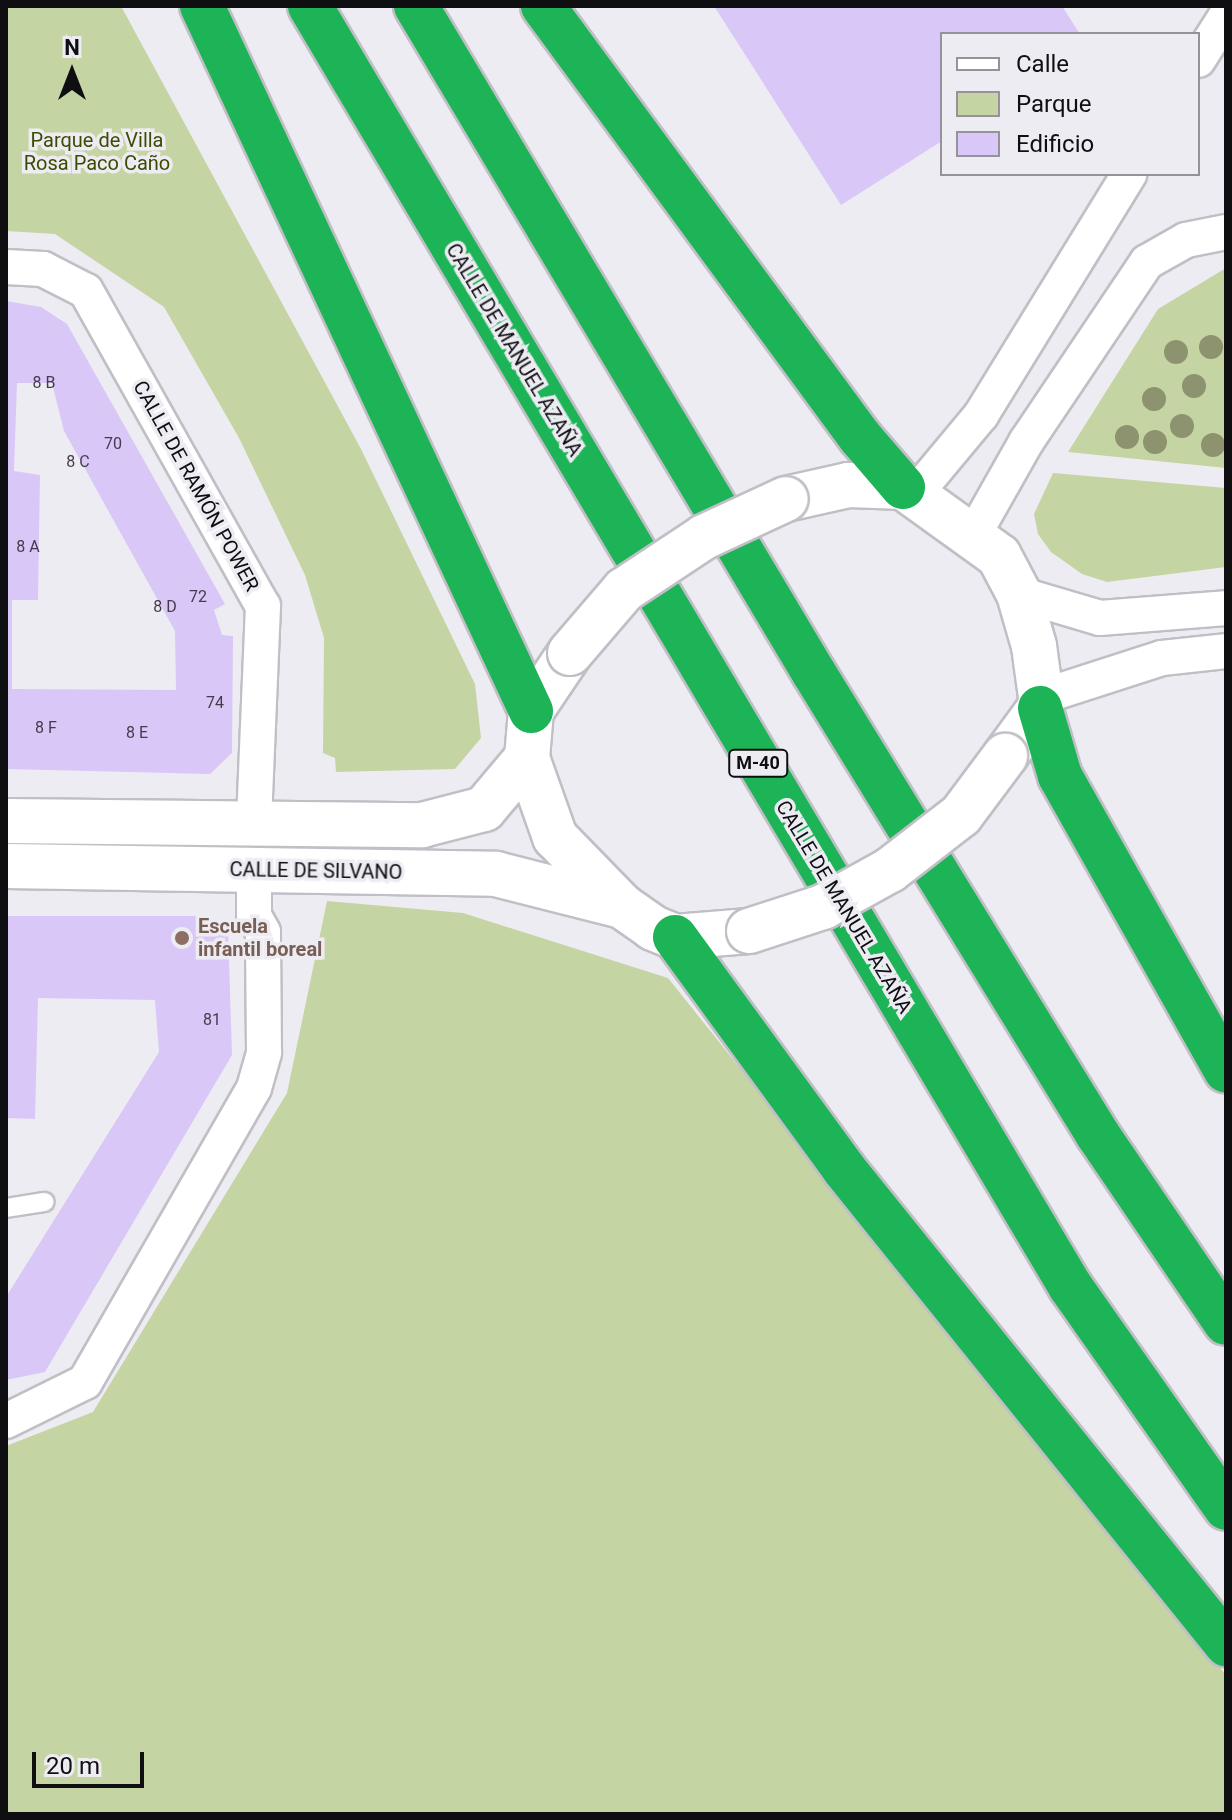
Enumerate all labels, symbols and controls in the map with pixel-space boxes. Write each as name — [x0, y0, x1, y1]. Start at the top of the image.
north arrow — [32, 32, 112, 112]
legend — [940, 32, 1200, 176]
text: N — [64, 35, 80, 60]
text: Calle — [1016, 50, 1069, 78]
text: Parque — [1016, 90, 1092, 118]
park label: Parque de Villa Rosa Paco Caño — [24, 129, 170, 176]
text: Edificio — [1016, 130, 1094, 158]
street label: CALLE DE MANUEL AZAÑA — [441, 239, 587, 461]
house number: 8 B — [33, 373, 55, 393]
street label: CALLE DE RAMÓN POWER — [128, 377, 264, 595]
house number: 70 — [104, 434, 122, 454]
house number: 8 C — [66, 452, 90, 472]
house number: 8 A — [16, 537, 40, 557]
house number: 72 — [189, 587, 207, 607]
house number: 8 D — [153, 597, 177, 617]
house number: 74 — [206, 693, 224, 713]
house number: 8 F — [35, 718, 57, 738]
house number: 8 E — [126, 723, 148, 743]
road number: M-40 — [728, 749, 788, 777]
street label: CALLE DE MANUEL AZAÑA — [771, 796, 917, 1018]
street label: CALLE DE SILVANO — [229, 857, 403, 885]
place label: Escuela infantil boreal — [198, 914, 322, 961]
marker: Escuela infantil boreal — [173, 929, 191, 947]
house number: 81 — [203, 1010, 221, 1030]
scale bar — [36, 1736, 148, 1786]
text: 20 m — [46, 1752, 100, 1780]

